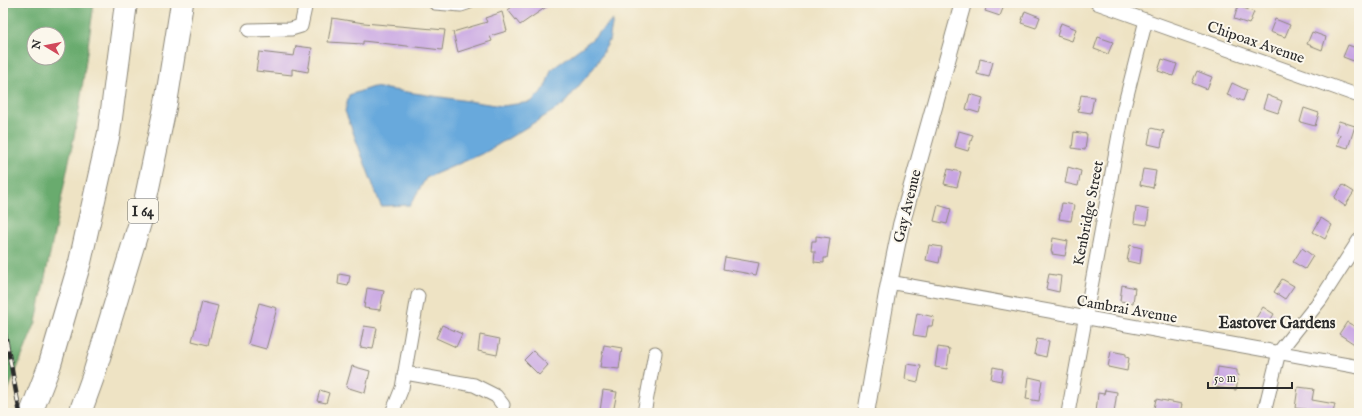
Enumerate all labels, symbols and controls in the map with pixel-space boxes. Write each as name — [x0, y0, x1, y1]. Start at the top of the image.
street label: Chipoax Avenue — [1205, 17, 1307, 68]
north arrow — [26, 26, 66, 66]
text: N — [29, 38, 45, 51]
street label: Kenbridge Street — [1069, 159, 1108, 267]
street label: Gay Avenue — [889, 167, 926, 245]
road number: I 64 — [128, 199, 158, 223]
street label: Cambrai Avenue — [1075, 291, 1179, 328]
district label: Eastover Gardens — [1219, 314, 1336, 334]
scale bar — [1208, 364, 1292, 390]
text: 50 m — [1214, 371, 1236, 386]

